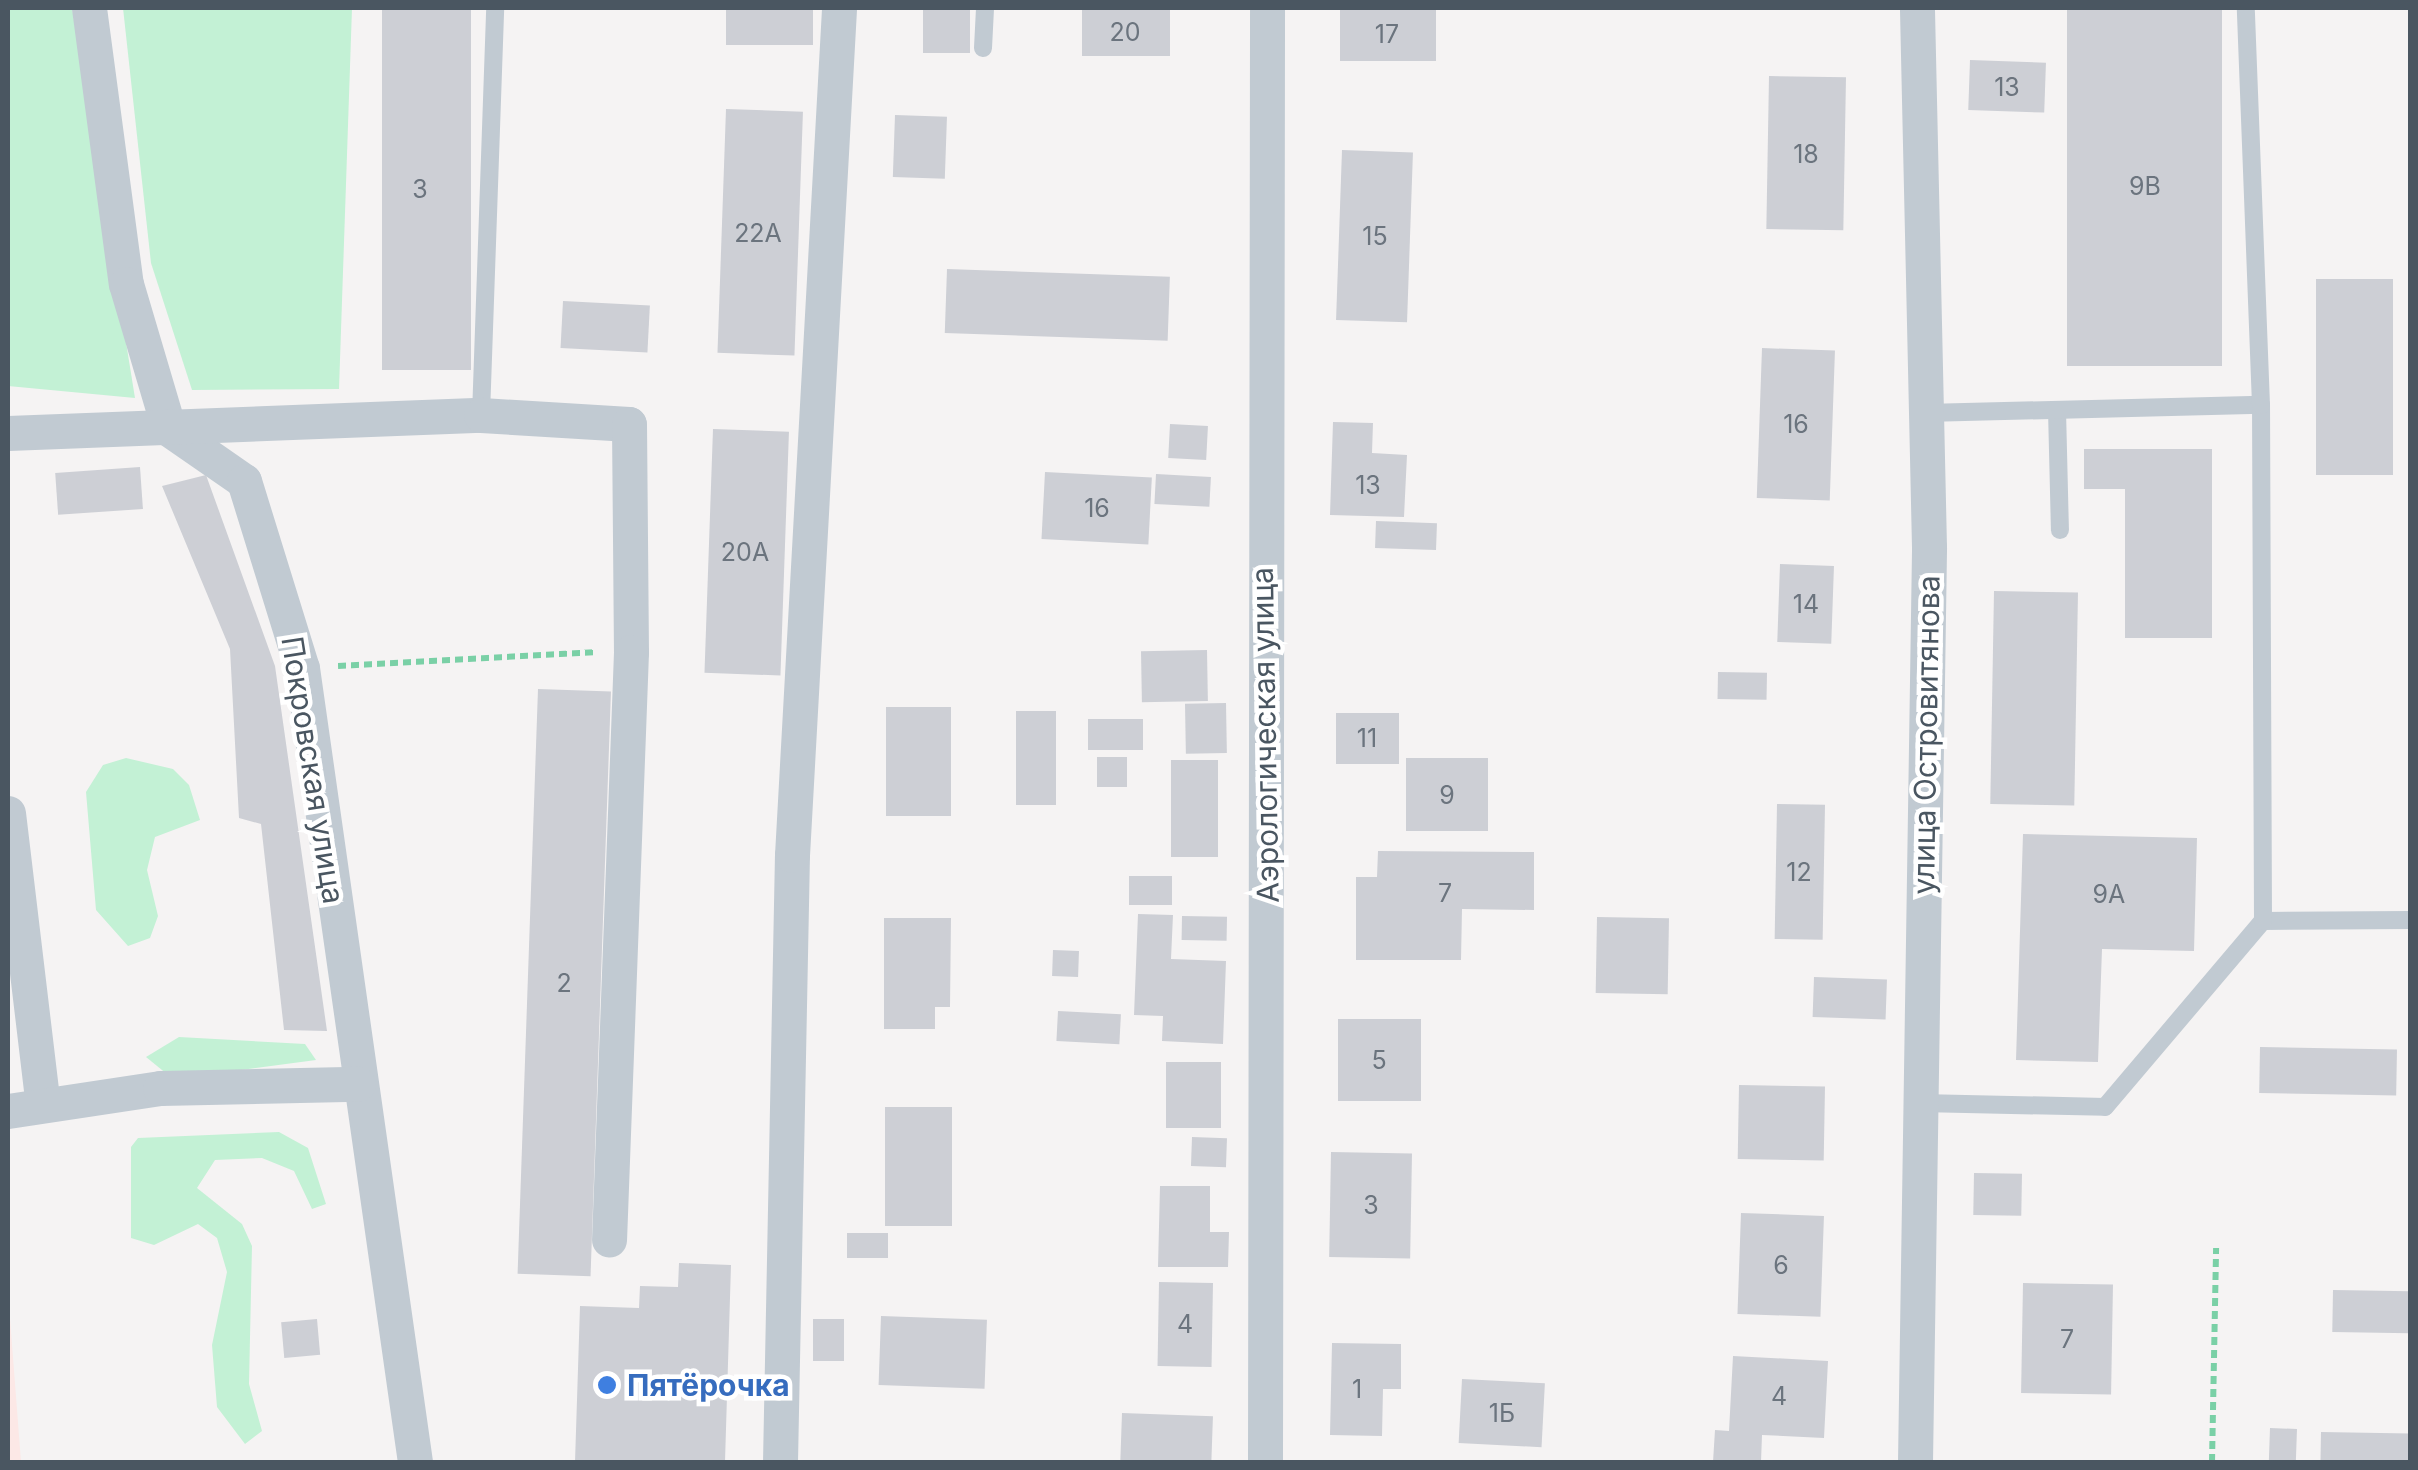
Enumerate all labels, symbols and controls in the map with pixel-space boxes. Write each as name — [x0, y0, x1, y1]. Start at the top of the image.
house number: 20 — [1109, 17, 1141, 47]
house number: 17 — [1375, 19, 1399, 49]
house number: 13 — [1994, 72, 2020, 102]
house number: 18 — [1793, 139, 1819, 169]
house number: 9В — [2129, 171, 2161, 201]
house number: 3 — [412, 174, 428, 204]
house number: 22А — [734, 218, 782, 248]
house number: 15 — [1362, 221, 1388, 251]
house number: 16 — [1783, 409, 1809, 439]
house number: 13 — [1355, 470, 1381, 500]
house number: 16 — [1084, 493, 1110, 523]
house number: 20А — [721, 537, 769, 567]
street label: Аэрологическая улица — [1244, 567, 1286, 903]
street label: улица Островитянова — [1905, 575, 1947, 895]
house number: 14 — [1793, 589, 1819, 619]
street label: Покровская улица — [274, 634, 352, 906]
house number: 11 — [1357, 723, 1377, 753]
house number: 9 — [1439, 780, 1455, 810]
house number: 12 — [1786, 857, 1812, 887]
house number: 7 — [1438, 878, 1452, 908]
house number: 9А — [2093, 879, 2125, 909]
house number: 2 — [556, 968, 572, 998]
house number: 5 — [1371, 1045, 1387, 1075]
house number: 3 — [1363, 1190, 1379, 1220]
house number: 6 — [1773, 1250, 1789, 1280]
house number: 4 — [1177, 1309, 1193, 1339]
house number: 7 — [2060, 1324, 2074, 1354]
place label: Пятёрочка — [627, 1367, 790, 1403]
marker: Пятёрочка — [596, 1374, 618, 1396]
house number: 1 — [1352, 1374, 1362, 1404]
house number: 4 — [1771, 1381, 1787, 1411]
house number: 1Б — [1489, 1398, 1515, 1428]

